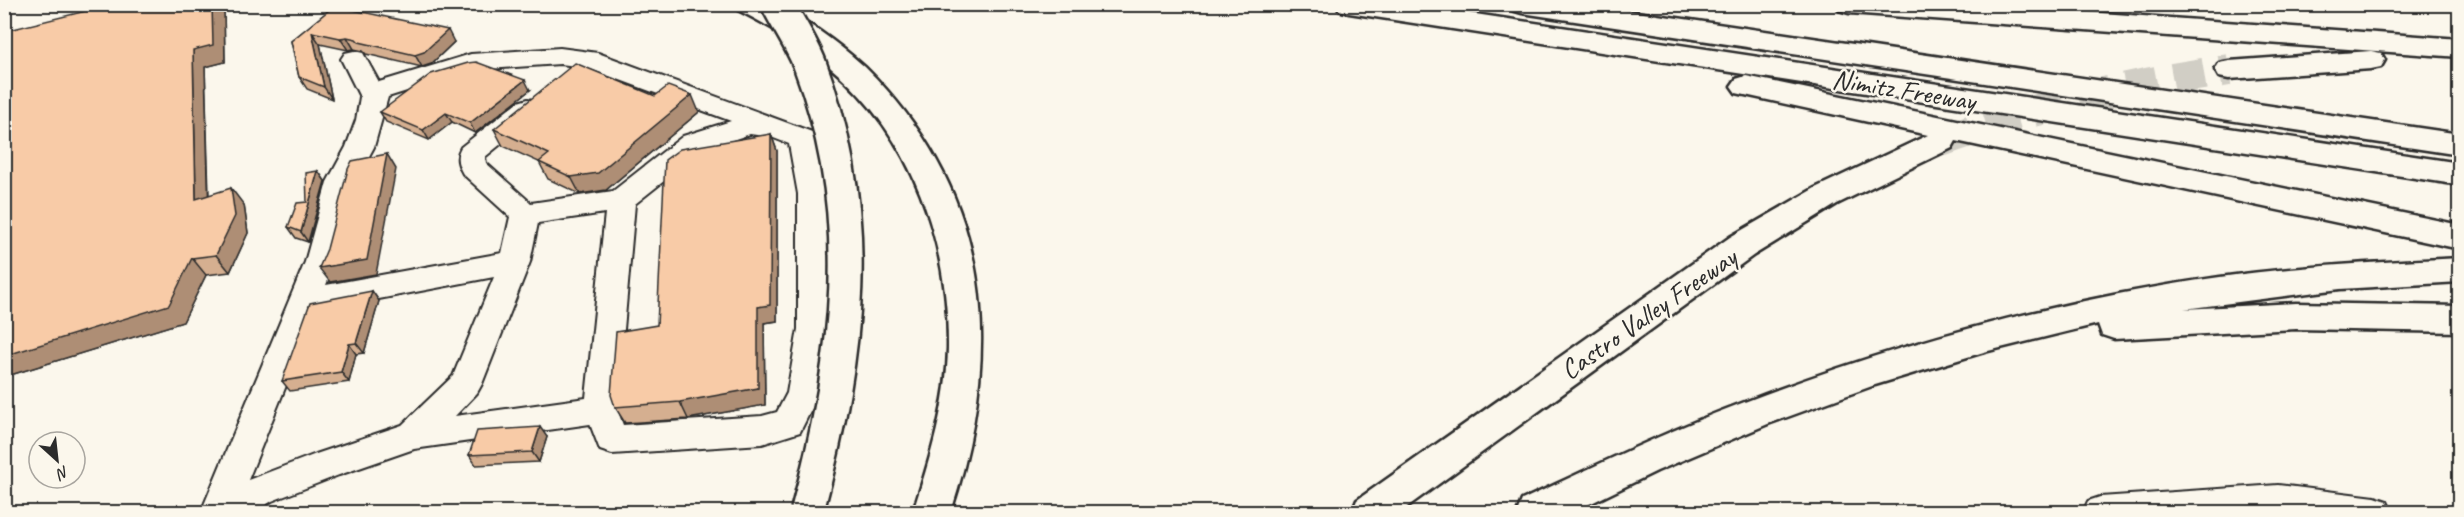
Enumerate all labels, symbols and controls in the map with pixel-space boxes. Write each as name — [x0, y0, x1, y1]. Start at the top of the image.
street label: Nimitz Freeway — [1830, 61, 1980, 118]
street label: Castro Valley Freeway — [1553, 238, 1745, 387]
north arrow — [27, 430, 87, 490]
text: N — [52, 461, 72, 485]

